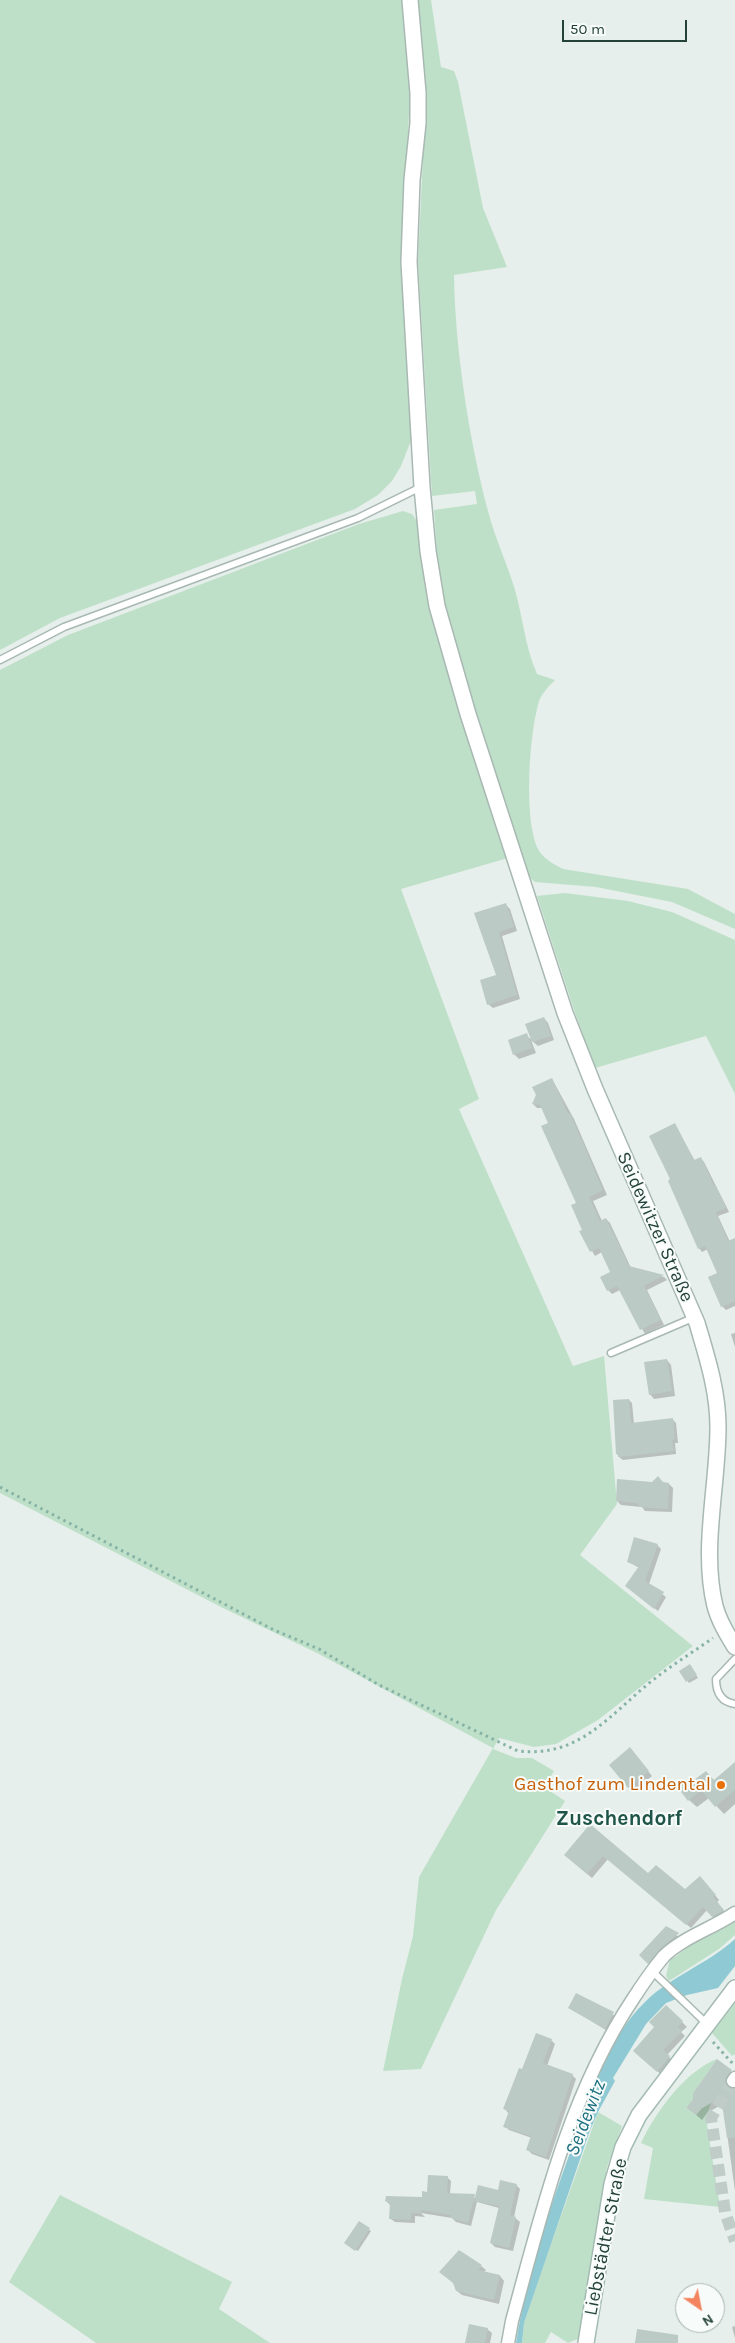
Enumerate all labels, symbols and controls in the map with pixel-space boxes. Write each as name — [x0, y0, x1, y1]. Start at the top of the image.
scale bar — [565, 10, 690, 42]
text: 50 m — [570, 20, 605, 38]
street label: Seidewitzer Straße — [612, 1148, 698, 1306]
place label: Gasthof zum Lindental — [514, 1774, 711, 1796]
marker: Gasthof zum Lindental — [715, 1779, 727, 1791]
district label: Zuschendorf — [556, 1806, 682, 1832]
water label: Seidewitz — [561, 2077, 611, 2159]
street label: Liebstädter Straße — [580, 2156, 632, 2318]
north arrow — [675, 2283, 725, 2333]
text: N — [699, 2310, 717, 2330]

